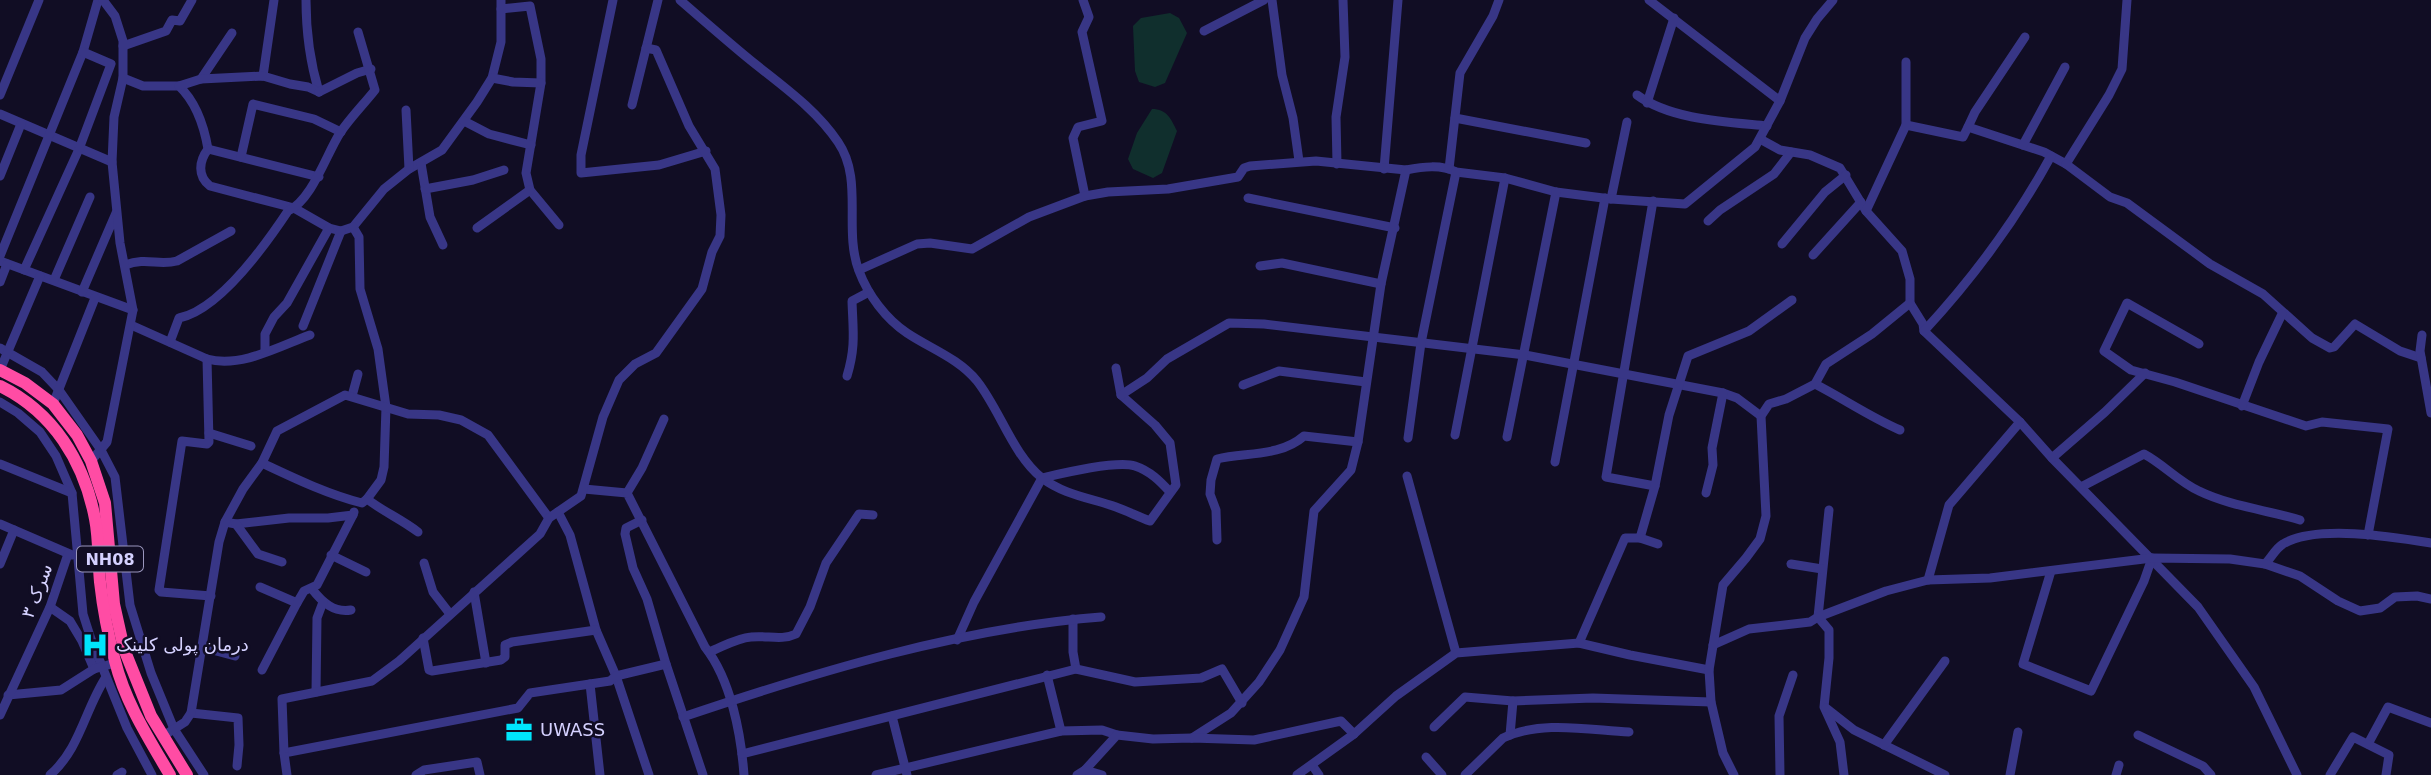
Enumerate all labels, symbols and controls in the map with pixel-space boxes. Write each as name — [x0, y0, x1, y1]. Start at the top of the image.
road number: NH08 — [77, 546, 143, 572]
street label: سرک ۳ — [17, 561, 57, 621]
hospital icon: درمان پولی کلینک — [80, 630, 110, 660]
place label: درمان پولی کلینک — [116, 634, 249, 656]
office icon: UWASS — [504, 715, 534, 745]
place label: UWASS — [540, 719, 605, 740]

